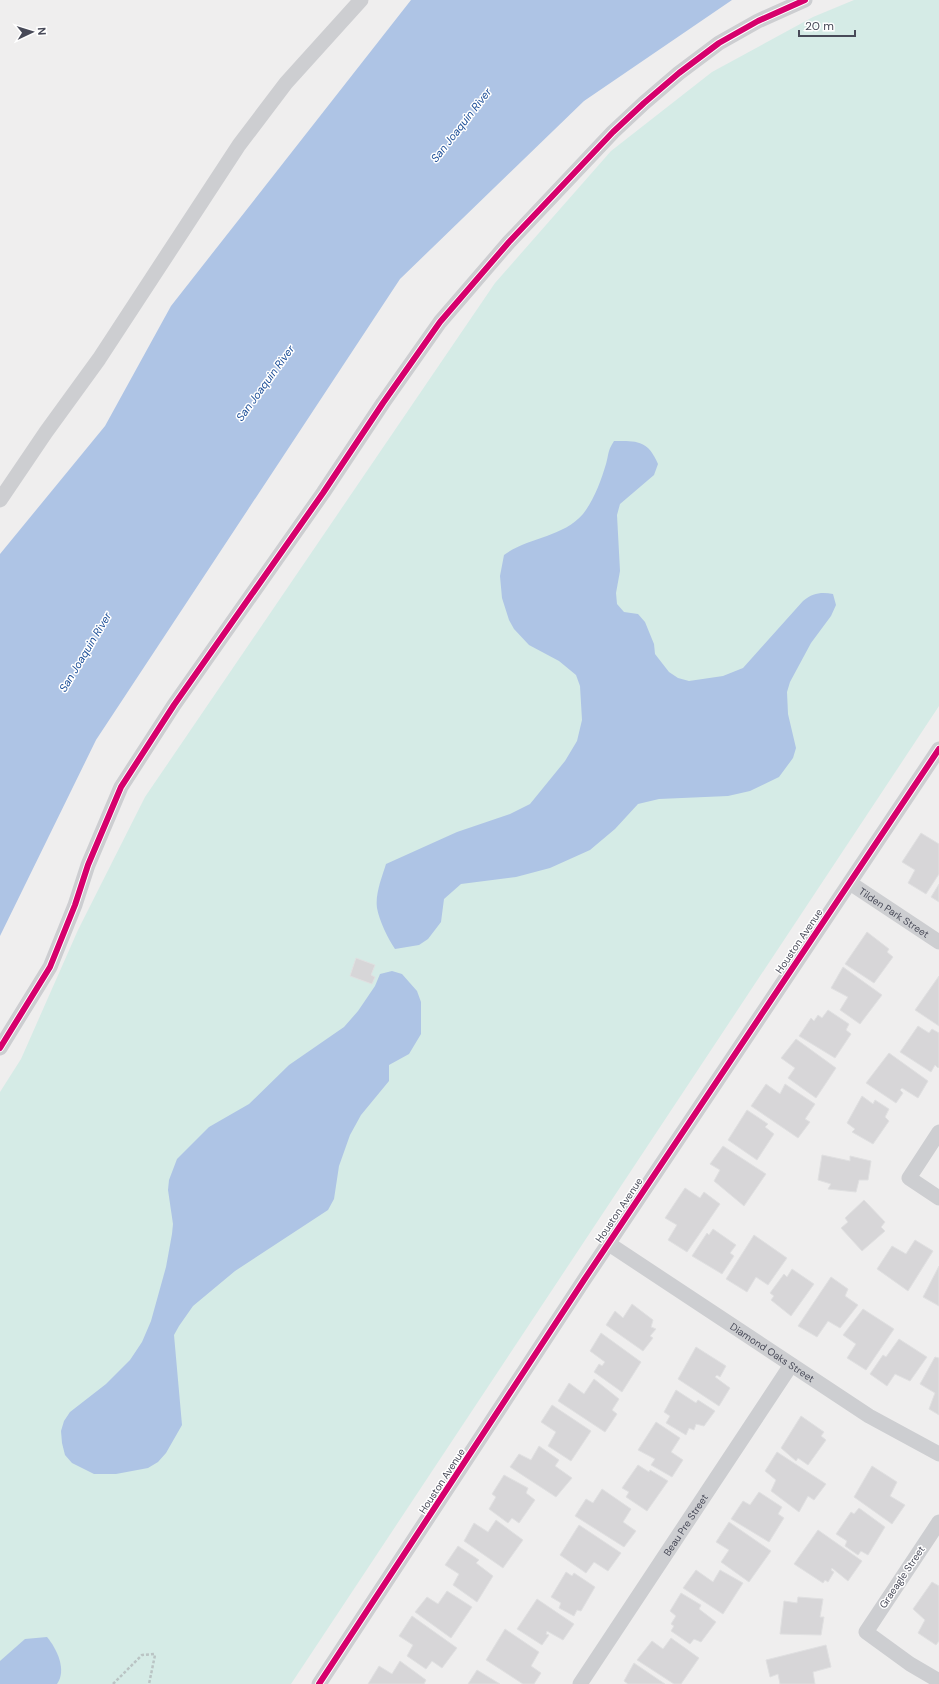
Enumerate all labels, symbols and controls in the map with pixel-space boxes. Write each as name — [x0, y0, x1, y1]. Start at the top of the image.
north arrow — [12, 12, 52, 52]
scale bar — [799, 12, 855, 38]
text: 20 m — [805, 18, 834, 34]
text: N — [35, 27, 49, 36]
water label: San Joaquin River — [428, 84, 495, 165]
water label: San Joaquin River — [233, 342, 298, 424]
water label: San Joaquin River — [56, 609, 115, 694]
street label: Tilden Park Street — [857, 884, 932, 940]
street label: Houston Avenue — [773, 906, 826, 976]
street label: Houston Avenue — [593, 1175, 646, 1245]
street label: Diamond Oaks Street — [728, 1320, 817, 1385]
street label: Houston Avenue — [416, 1446, 468, 1516]
street label: Beau Pre Street — [660, 1491, 711, 1558]
street label: Graeagle Street — [876, 1543, 928, 1611]

